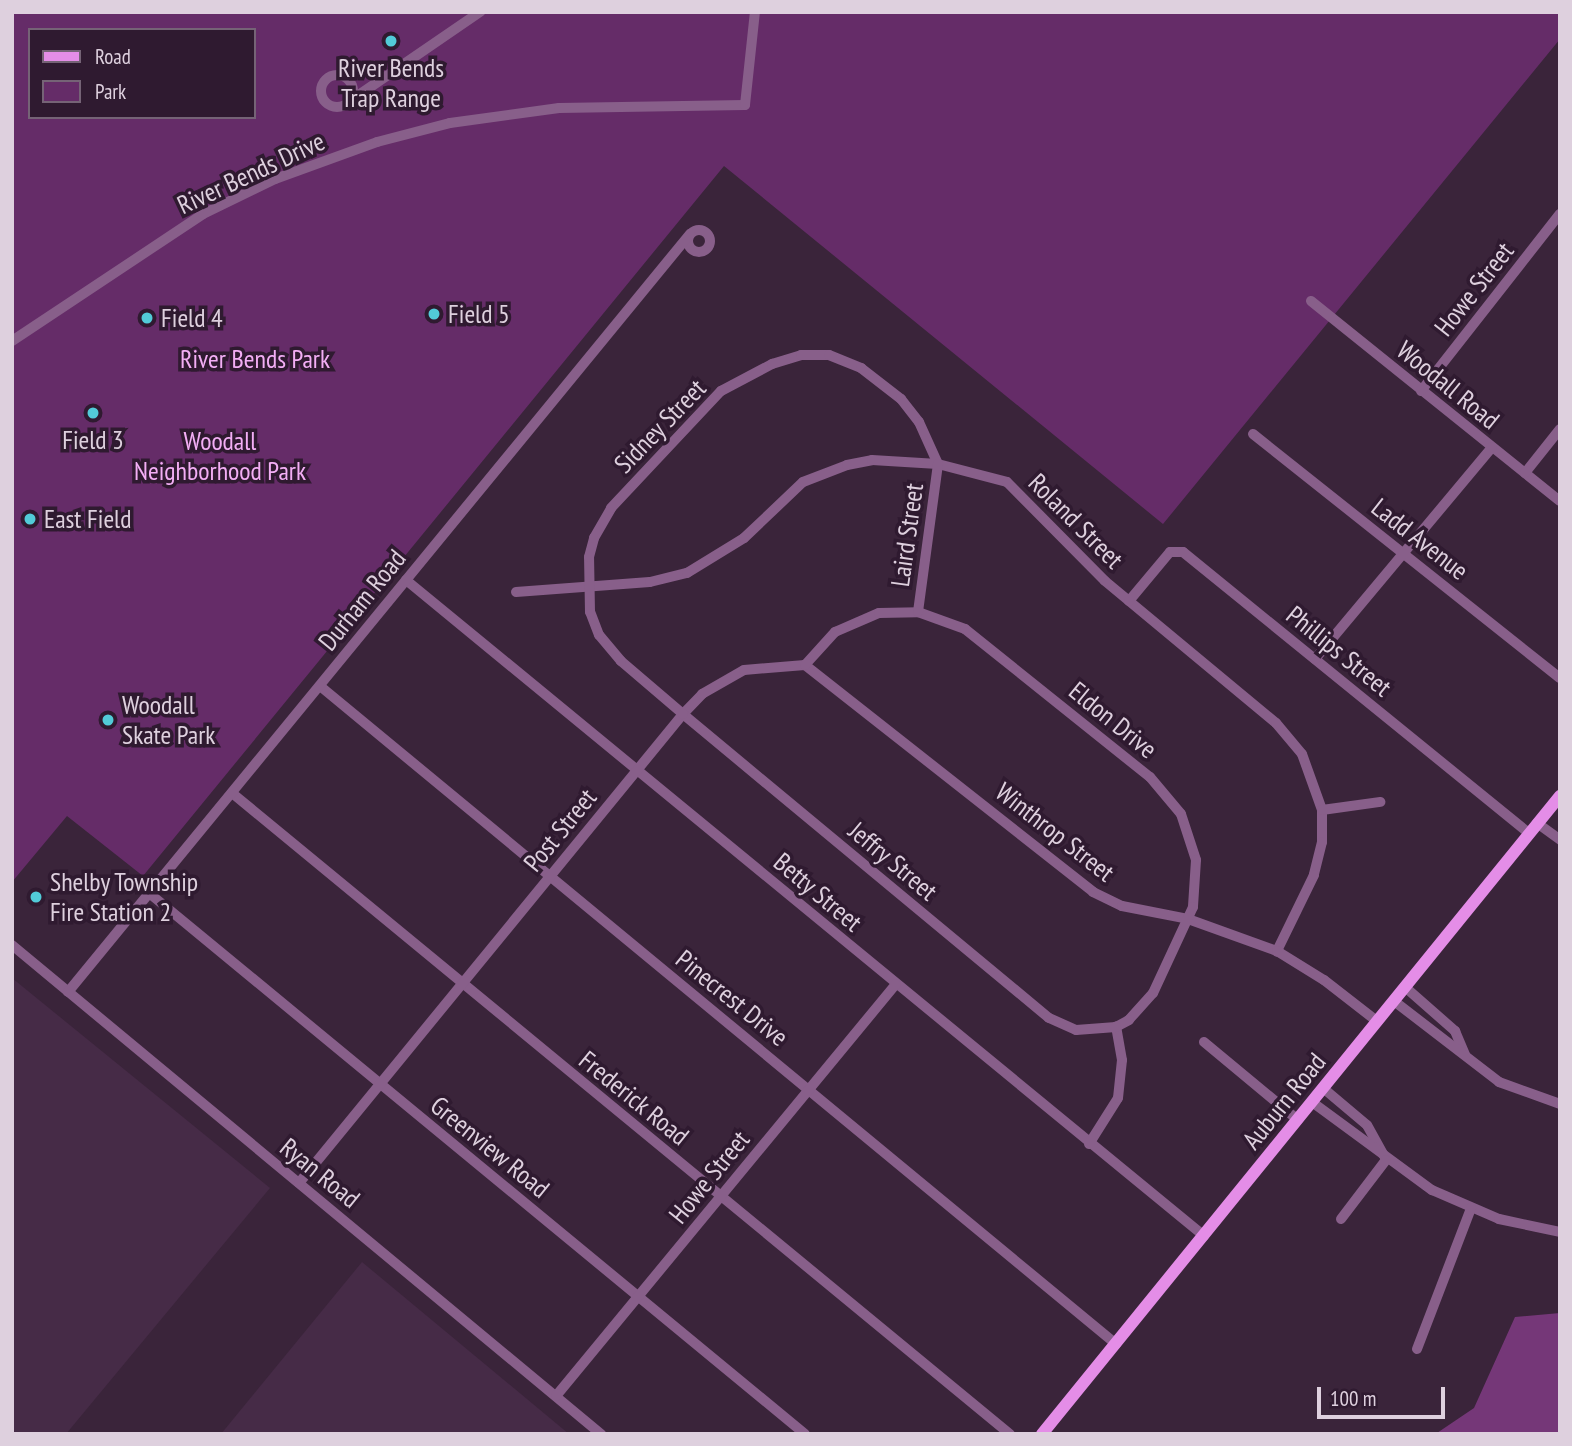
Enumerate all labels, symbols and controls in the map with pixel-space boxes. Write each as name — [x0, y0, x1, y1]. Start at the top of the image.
legend — [28, 28, 256, 119]
marker: River Bends Trap Range — [383, 33, 399, 49]
text: Road — [95, 43, 131, 70]
place label: River Bends Trap Range — [338, 52, 444, 114]
text: Park — [95, 78, 126, 105]
street label: River Bends Drive — [172, 125, 330, 221]
street label: Howe Street — [1428, 236, 1520, 342]
place label: Field 5 — [448, 298, 510, 330]
place label: Field 4 — [161, 302, 223, 334]
marker: Field 5 — [426, 306, 442, 322]
marker: Field 4 — [139, 310, 155, 326]
street label: Woodall Road — [1391, 334, 1505, 436]
park label: River Bends Park — [180, 343, 330, 375]
street label: Sidney Street — [607, 372, 713, 480]
marker: Field 3 — [85, 405, 101, 421]
place label: Field 3 — [62, 424, 124, 456]
park label: Woodall Neighborhood Park — [134, 425, 306, 486]
street label: Roland Street — [1022, 467, 1130, 575]
street label: Laird Street — [884, 481, 930, 589]
street label: Ladd Avenue — [1365, 491, 1475, 587]
place label: East Field — [44, 503, 131, 535]
marker: East Field — [22, 511, 38, 527]
street label: Durham Road — [312, 543, 412, 657]
street label: Phillips Street — [1280, 599, 1398, 703]
street label: Eldon Drive — [1063, 675, 1163, 765]
place label: Woodall Skate Park — [122, 689, 215, 750]
marker: Woodall Skate Park — [100, 712, 116, 728]
street label: Winthrop Street — [989, 776, 1121, 888]
street label: Post Street — [517, 782, 603, 878]
street label: Jeffry Street — [842, 815, 944, 907]
street label: Betty Street — [767, 846, 869, 938]
place label: Shelby Township Fire Station 2 — [50, 866, 200, 928]
marker: Shelby Township Fire Station 2 — [28, 889, 44, 905]
street label: Pinecrest Drive — [670, 943, 794, 1053]
street label: Frederick Road — [573, 1044, 695, 1152]
street label: Auburn Road — [1236, 1047, 1332, 1155]
street label: Greenview Road — [424, 1090, 556, 1204]
street label: Howe Street — [662, 1124, 756, 1230]
street label: Ryan Road — [274, 1132, 366, 1214]
scale bar — [1320, 1372, 1448, 1416]
text: 100 m — [1330, 1385, 1376, 1412]

